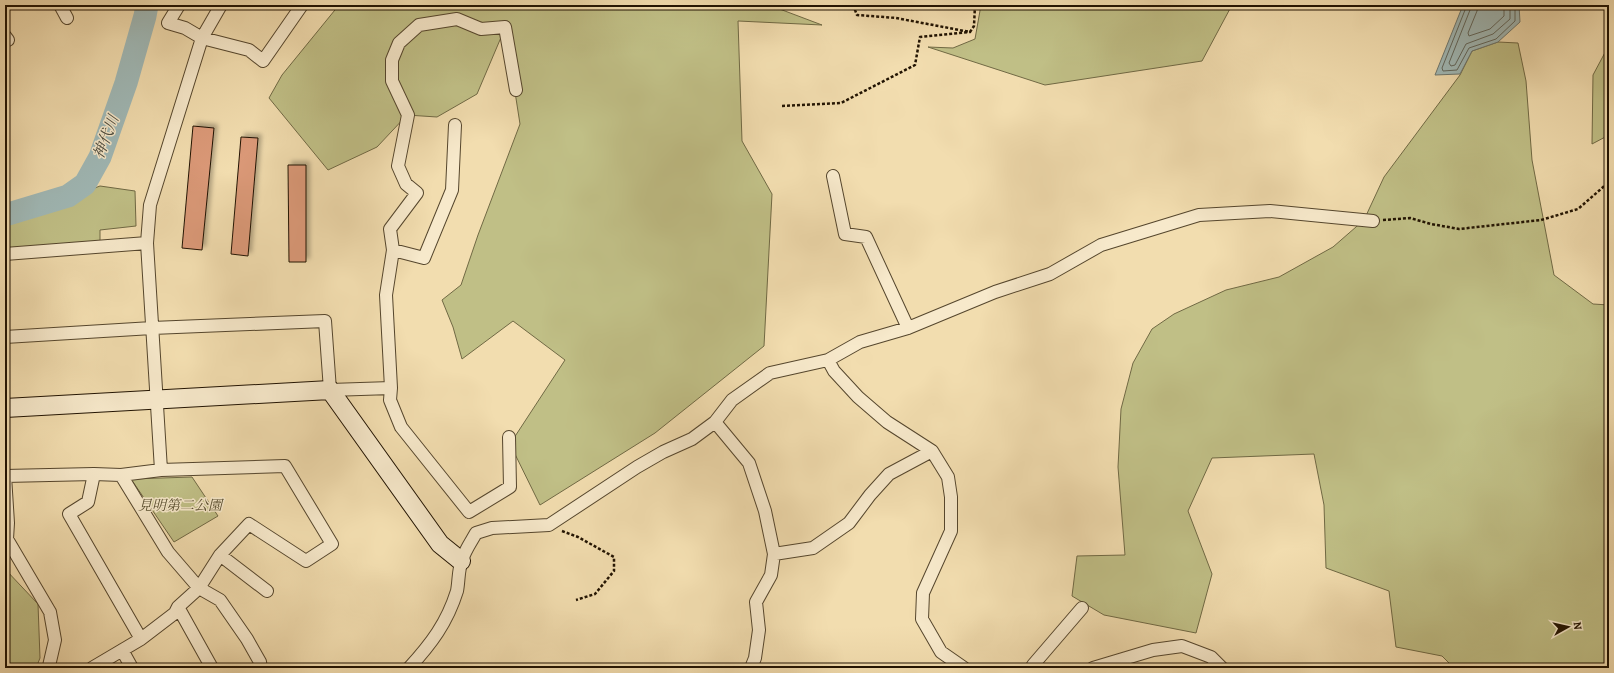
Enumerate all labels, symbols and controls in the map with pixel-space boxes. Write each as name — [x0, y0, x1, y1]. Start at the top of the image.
water label: 神代川 — [89, 111, 124, 162]
park label: 見明第二公園 — [138, 496, 224, 515]
north arrow — [1548, 607, 1588, 647]
text: N — [1569, 621, 1585, 631]

